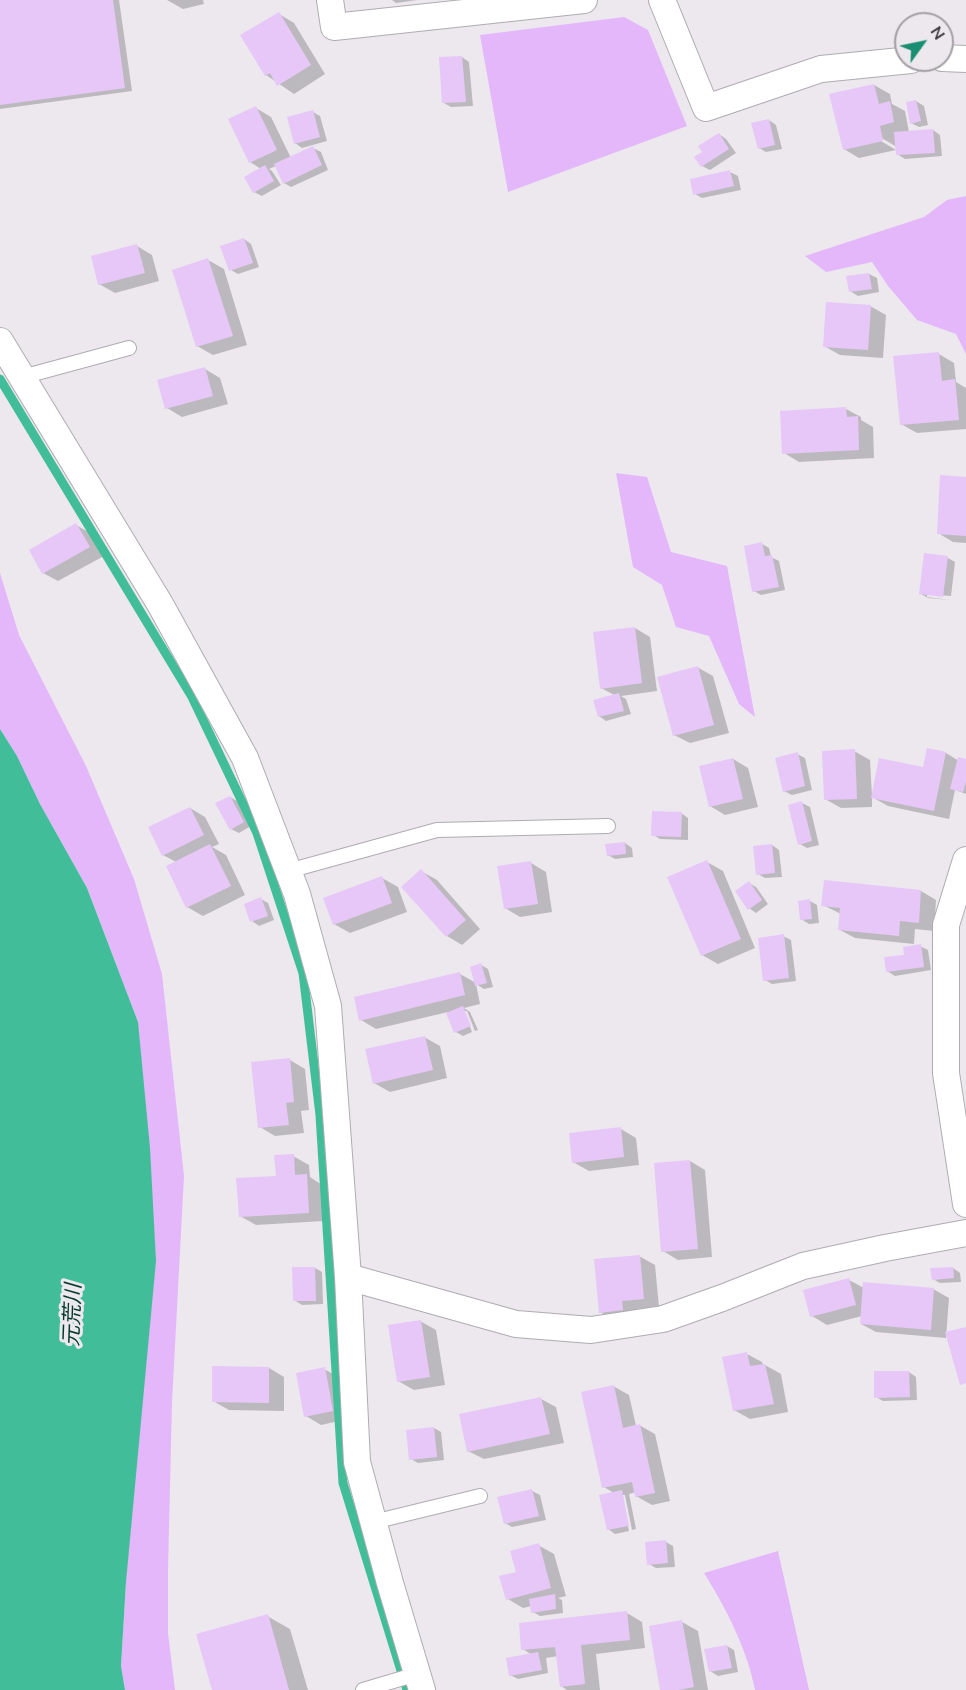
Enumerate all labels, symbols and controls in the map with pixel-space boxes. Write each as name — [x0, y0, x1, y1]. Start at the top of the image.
north arrow — [894, 12, 954, 72]
text: N — [925, 22, 950, 44]
water label: 元荒川 — [60, 1283, 88, 1347]

